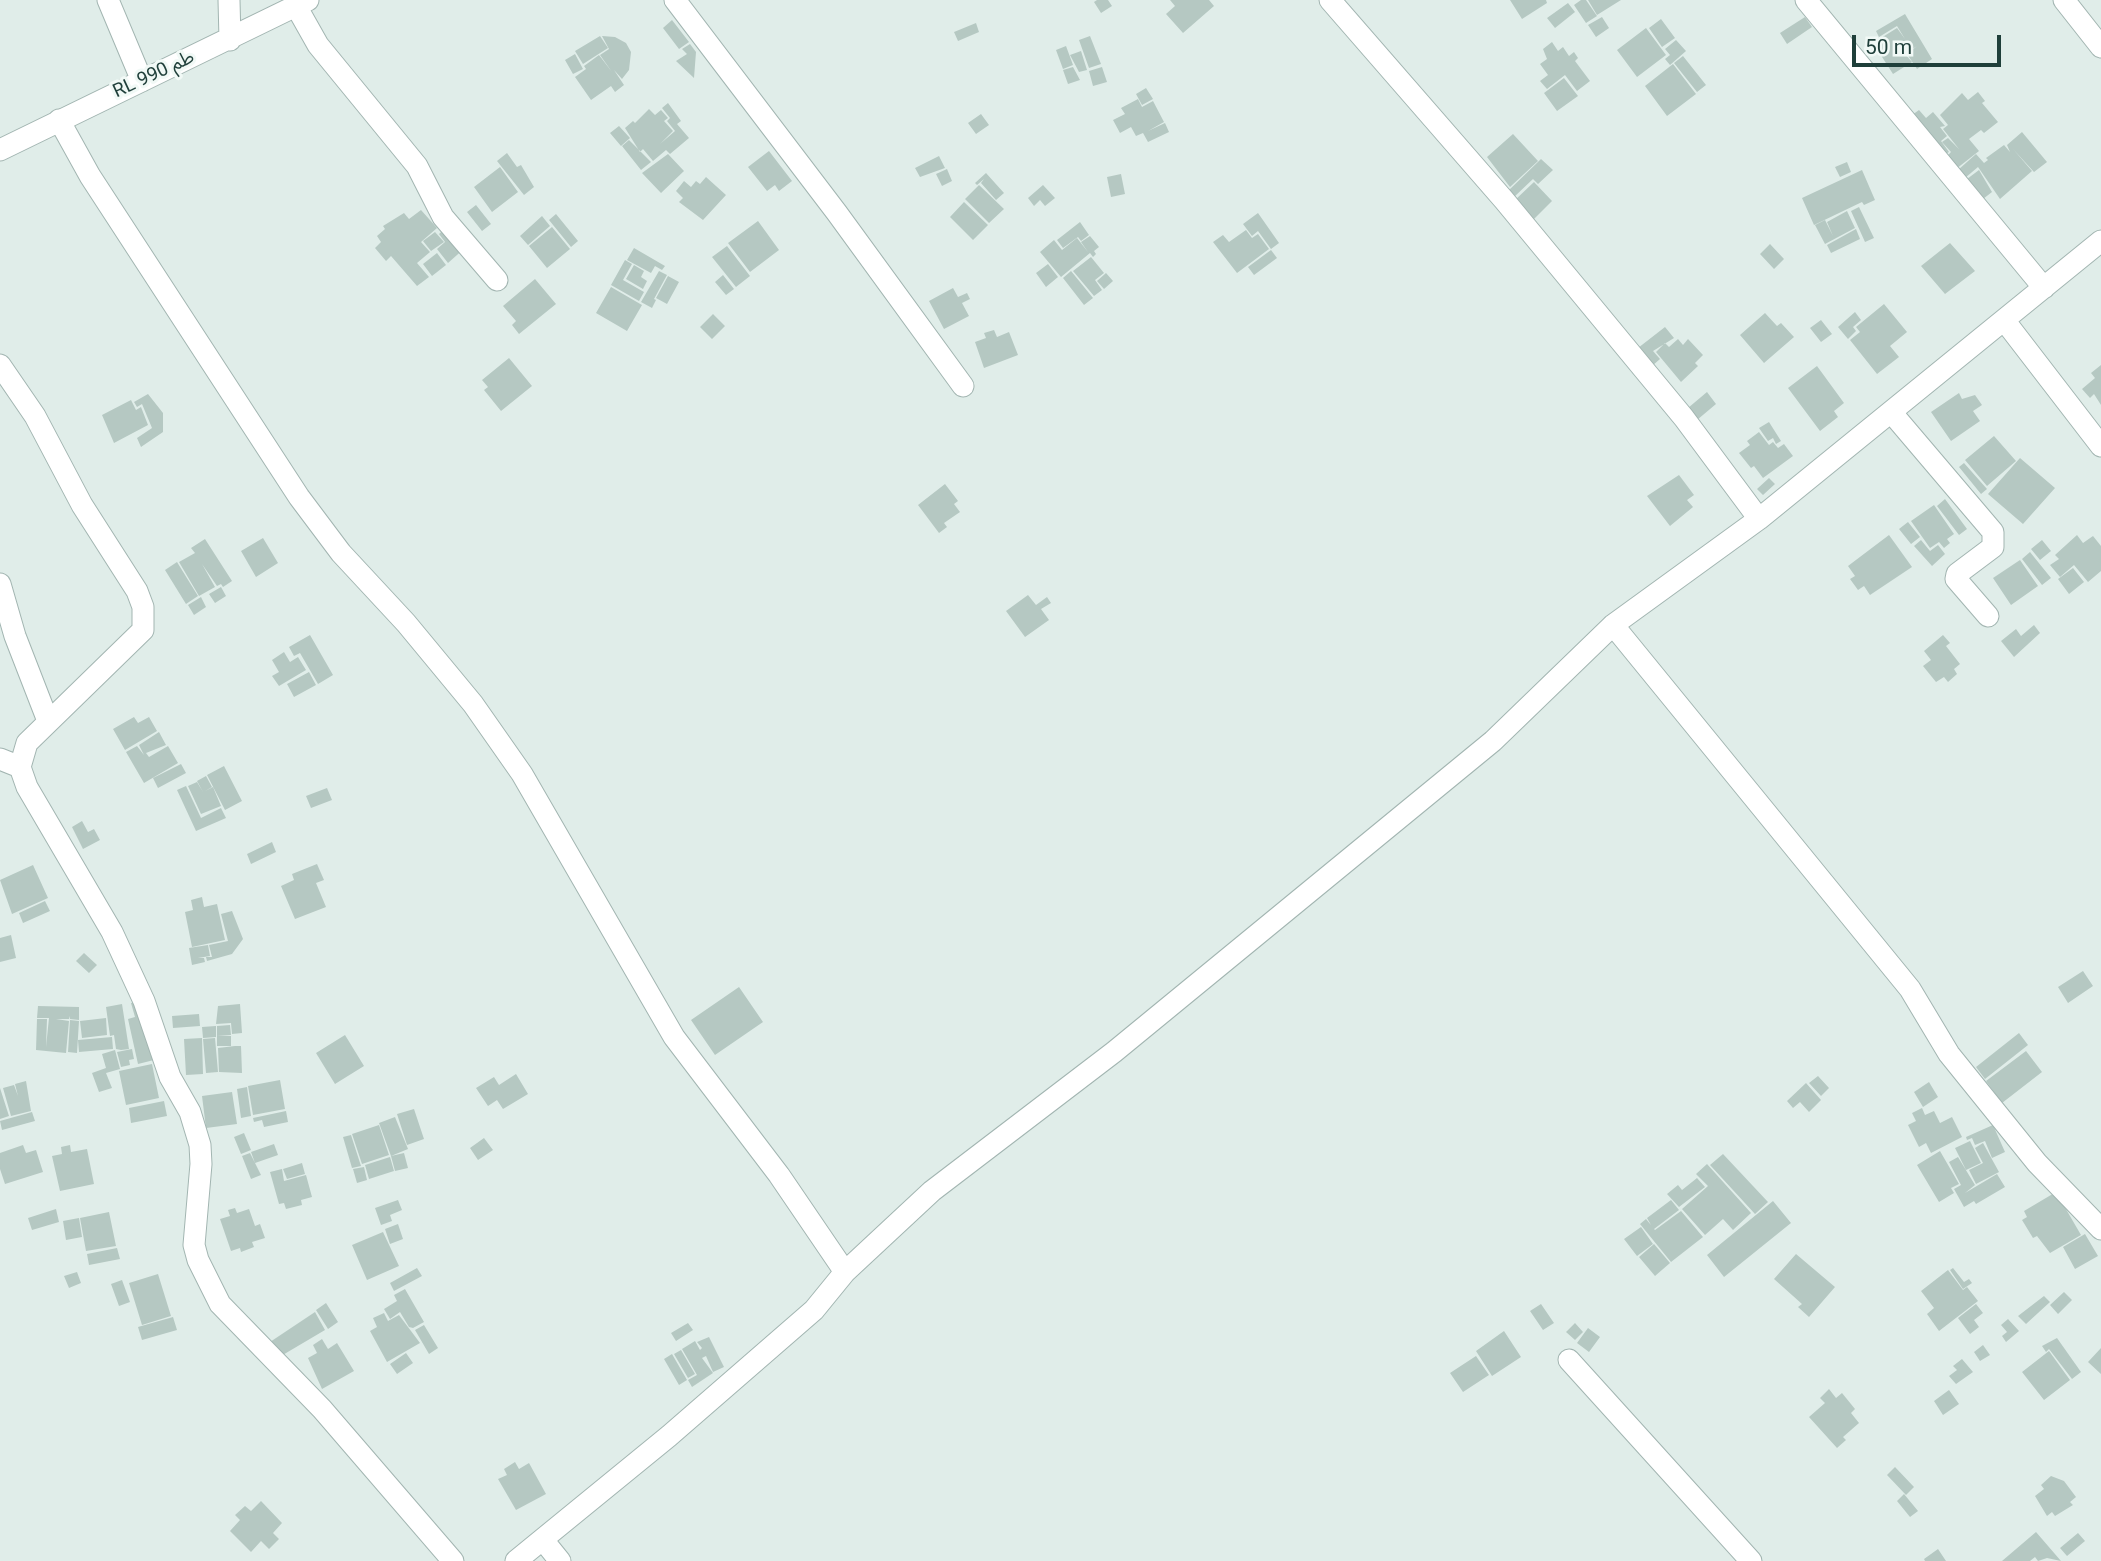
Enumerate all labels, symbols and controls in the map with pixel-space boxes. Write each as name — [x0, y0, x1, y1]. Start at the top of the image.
scale bar — [1856, 21, 2005, 65]
text: 50 m — [1865, 35, 1912, 59]
street label: RL طم 990 — [110, 46, 198, 104]

